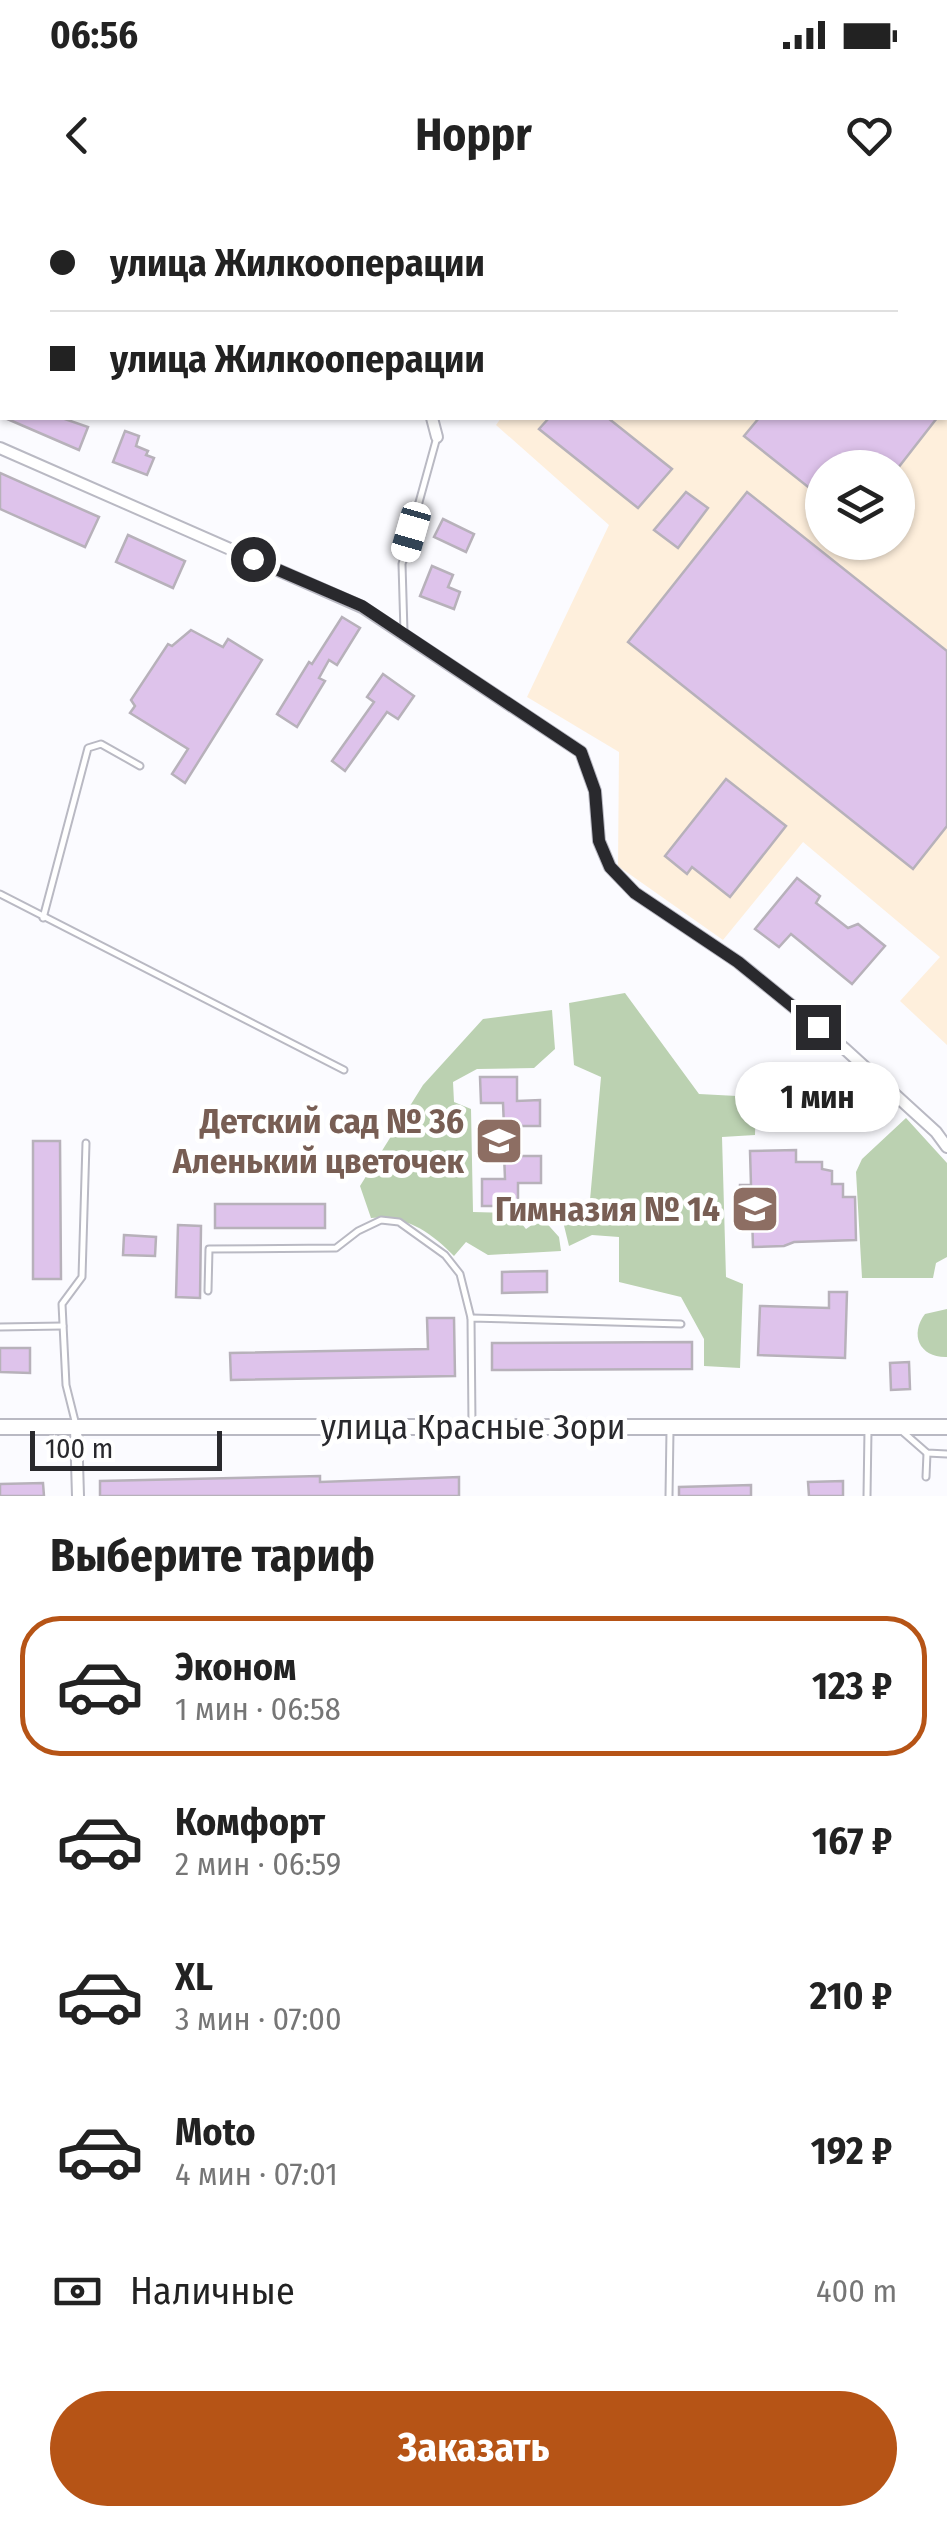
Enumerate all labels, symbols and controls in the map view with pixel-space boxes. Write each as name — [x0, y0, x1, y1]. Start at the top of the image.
text: 06:56 — [50, 12, 138, 58]
icon: back — [50, 108, 105, 163]
text: Hoppr — [415, 108, 532, 162]
icon: heart — [842, 108, 897, 163]
text: улица Жилкооперации — [110, 240, 485, 286]
text: улица Жилкооперации — [110, 336, 485, 382]
map controls — [805, 450, 915, 560]
button: layers — [805, 450, 915, 560]
car — [388, 499, 434, 565]
route start — [231, 537, 276, 582]
route end — [796, 1005, 841, 1050]
callout: 1 мин — [736, 1062, 900, 1132]
text: 1 мин — [781, 1078, 854, 1116]
place label: Детский сад № 36 Аленький цветочек — [172, 1100, 464, 1182]
school or university icon: Детский сад № 36 Аленький цветочек — [473, 1115, 525, 1167]
school or university icon: Гимназия № 14 — [729, 1183, 781, 1235]
place label: Гимназия № 14 — [495, 1188, 720, 1230]
street label: улица Красные Зори — [321, 1406, 625, 1448]
scale bar — [30, 1426, 222, 1470]
text: 100 m — [45, 1432, 113, 1465]
text: Выберите тариф — [50, 1529, 375, 1583]
icon: car — [55, 1641, 145, 1731]
text: Эконом — [175, 1644, 296, 1690]
text: 123 ₽ — [812, 1663, 892, 1709]
text: 1 мин · 06:58 — [175, 1690, 341, 1728]
icon: car — [55, 1796, 145, 1886]
text: Комфорт — [175, 1799, 325, 1845]
text: 167 ₽ — [812, 1818, 892, 1864]
text: 2 мин · 06:59 — [175, 1845, 341, 1883]
icon: car — [55, 1951, 145, 2041]
text: XL — [175, 1954, 213, 2000]
text: 210 ₽ — [810, 1973, 892, 2019]
text: 3 мин · 07:00 — [175, 2000, 342, 2038]
icon: car — [55, 2106, 145, 2196]
text: Moto — [175, 2109, 256, 2155]
text: 192 ₽ — [811, 2128, 892, 2174]
text: 4 мин · 07:01 — [175, 2155, 338, 2193]
icon: cash — [50, 2264, 105, 2319]
text: Наличные — [130, 2268, 295, 2314]
text: 400 m — [816, 2272, 897, 2310]
button: Заказать — [50, 2391, 897, 2506]

